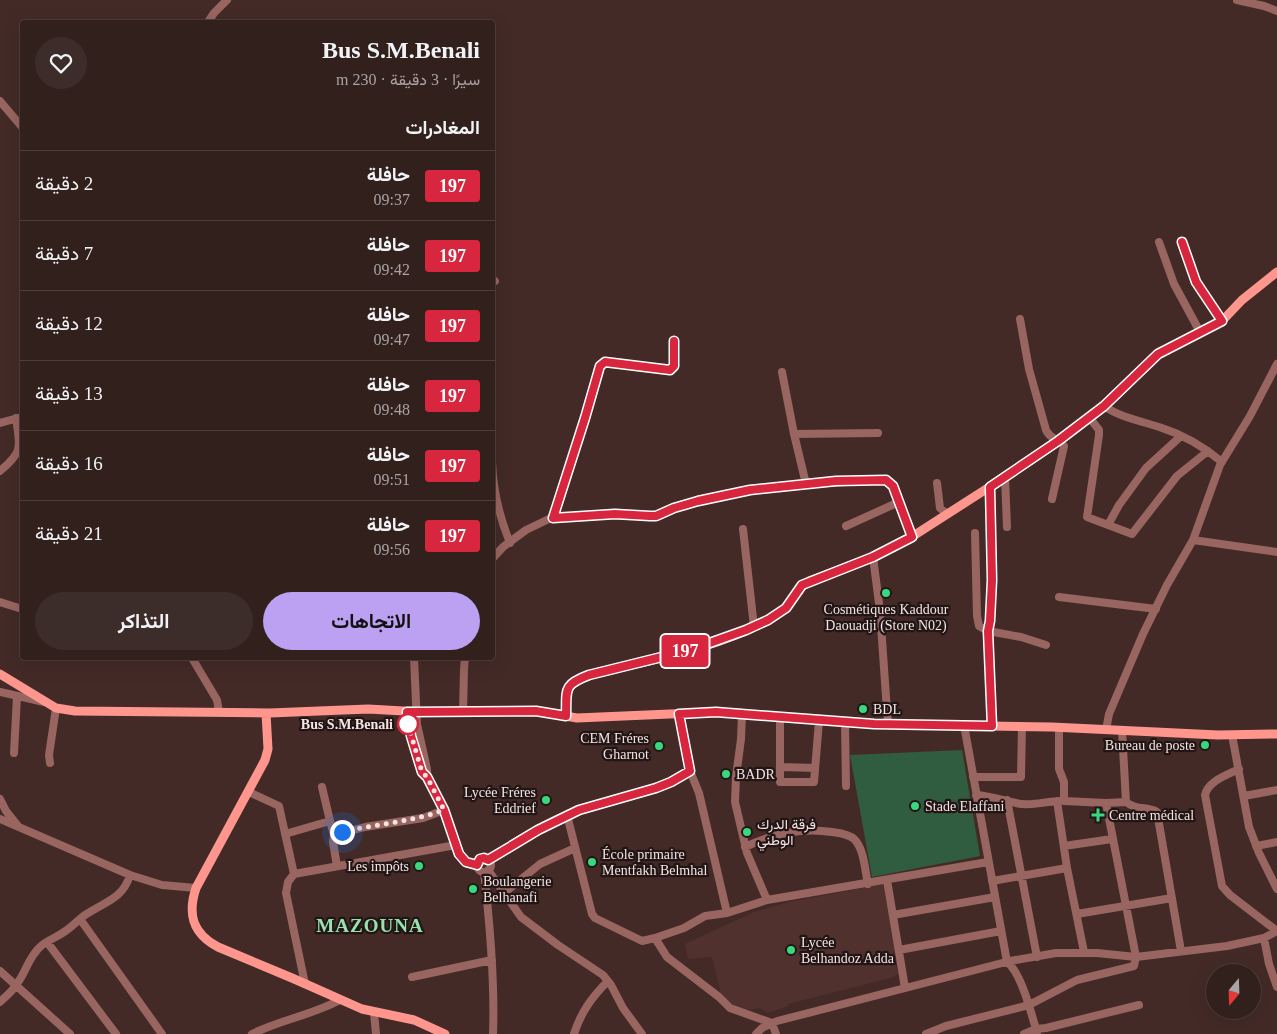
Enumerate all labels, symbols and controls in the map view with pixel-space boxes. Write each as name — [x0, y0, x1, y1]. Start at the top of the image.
button: heart — [35, 37, 87, 89]
text: Bus S.M.Benali — [322, 37, 480, 63]
text: سيرًا · 3 دقيقة · 230 m — [336, 71, 480, 88]
text: المغادرات — [405, 117, 480, 138]
text: حافلة — [367, 164, 410, 185]
text: 2 دقيقة — [35, 173, 93, 194]
text: 197 — [439, 176, 466, 196]
text: 09:37 — [374, 191, 410, 208]
text: حافلة — [367, 234, 410, 255]
text: 7 دقيقة — [35, 243, 93, 264]
text: 197 — [439, 246, 466, 266]
text: 09:42 — [374, 261, 410, 278]
text: حافلة — [367, 304, 410, 325]
text: 12 دقيقة — [35, 313, 103, 334]
text: 197 — [439, 316, 466, 336]
text: 09:47 — [374, 331, 410, 348]
text: حافلة — [367, 374, 410, 395]
text: 13 دقيقة — [35, 383, 103, 404]
text: 197 — [439, 386, 466, 406]
text: 09:48 — [374, 401, 410, 418]
text: حافلة — [367, 444, 410, 465]
text: 16 دقيقة — [35, 453, 103, 474]
text: 197 — [439, 456, 466, 476]
text: 09:51 — [374, 471, 410, 488]
text: حافلة — [367, 514, 410, 535]
text: 21 دقيقة — [35, 523, 103, 544]
text: 197 — [439, 526, 466, 546]
text: 09:56 — [374, 541, 410, 558]
marker: Cosmétiques Kaddour Daouadji (Store N02) — [880, 587, 892, 599]
button: التذاكر — [35, 592, 253, 650]
button: الاتجاهات — [263, 592, 480, 650]
place label: Cosmétiques Kaddour Daouadji (Store N02) — [824, 602, 949, 634]
line badge: 197 — [656, 635, 714, 667]
text: 197 — [672, 641, 699, 661]
place label: BDL — [873, 702, 901, 717]
marker: BDL — [857, 703, 869, 715]
marker: Bus S.M.Benali — [397, 713, 419, 735]
place label: Bus S.M.Benali — [301, 717, 393, 732]
place label: CEM Fréres Gharnot — [580, 731, 649, 762]
place label: Bureau de poste — [1105, 738, 1195, 753]
marker: Bureau de poste — [1199, 739, 1211, 751]
marker: CEM Fréres Gharnot — [653, 740, 665, 752]
place label: BADR — [736, 767, 776, 782]
marker: BADR — [720, 768, 732, 780]
place label: Lycée Fréres Eddrief — [464, 785, 536, 816]
marker: Lycée Fréres Eddrief — [540, 794, 552, 806]
place label: Stade Elaffani — [925, 799, 1005, 814]
marker: Stade Elaffani — [909, 800, 921, 812]
marker: Centre médical — [1091, 808, 1105, 822]
place label: Centre médical — [1109, 808, 1194, 823]
place label: فرقة الدرك الوطني — [757, 817, 816, 852]
your location — [330, 820, 355, 845]
marker: فرقة الدرك الوطني — [741, 826, 753, 838]
place label: École primaire Mentfakh Belmhal — [602, 846, 707, 878]
marker: École primaire Mentfakh Belmhal — [586, 856, 598, 868]
place label: Les impôts — [347, 859, 409, 874]
marker: Les impôts — [413, 860, 425, 872]
place label: Boulangerie Belhanafi — [483, 874, 551, 905]
marker: Boulangerie Belhanafi — [467, 883, 479, 895]
district label: MAZOUNA — [316, 915, 424, 936]
place label: Lycée Belhandoz Adda — [801, 935, 895, 966]
marker: Lycée Belhandoz Adda — [785, 944, 797, 956]
north arrow — [1206, 964, 1261, 1019]
map controls — [1206, 964, 1261, 1019]

